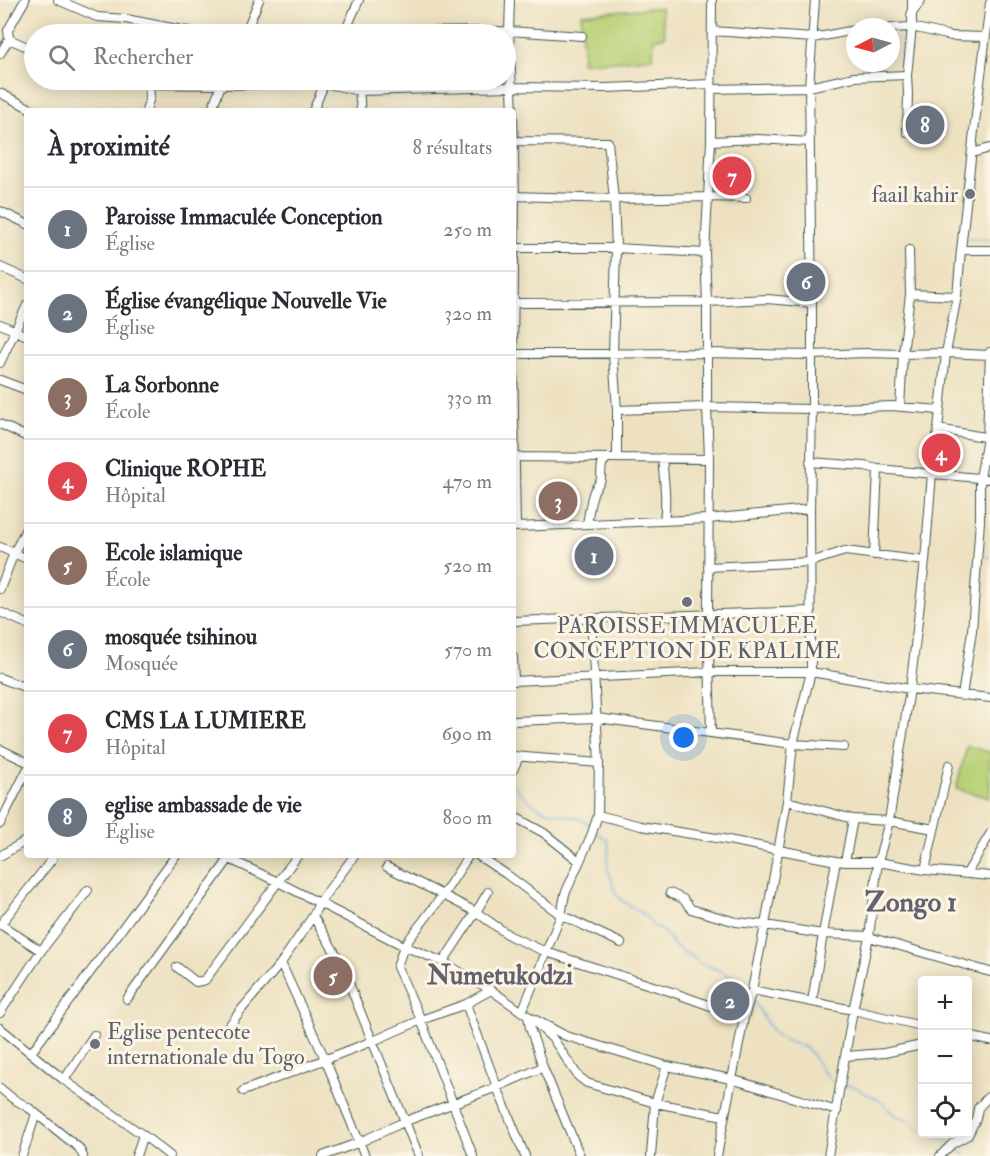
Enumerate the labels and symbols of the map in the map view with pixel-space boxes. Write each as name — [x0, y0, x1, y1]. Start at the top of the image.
north arrow — [846, 18, 900, 72]
pin: 8 — [906, 102, 944, 148]
pin: 7 — [712, 154, 752, 198]
place label: faail kahir — [872, 181, 959, 209]
marker: faail kahir — [963, 187, 977, 201]
pin: 6 — [786, 260, 826, 304]
pin: 4 — [922, 430, 960, 476]
pin: 3 — [538, 478, 578, 524]
pin: 1 — [574, 534, 614, 578]
marker: PAROISSE IMMACULEE CONCEPTION DE KPALIME — [680, 595, 694, 609]
place label: PAROISSE IMMACULEE CONCEPTION DE KPALIME — [534, 612, 841, 665]
your location — [669, 723, 698, 752]
district label: Zongo 1 — [865, 885, 957, 920]
pin: 5 — [314, 954, 352, 998]
district label: Numetukodzi — [426, 960, 573, 992]
pin: 2 — [710, 978, 750, 1024]
place label: Eglise pentecote internationale du Togo — [107, 1018, 305, 1071]
marker: Eglise pentecote internationale du Togo — [88, 1037, 102, 1051]

